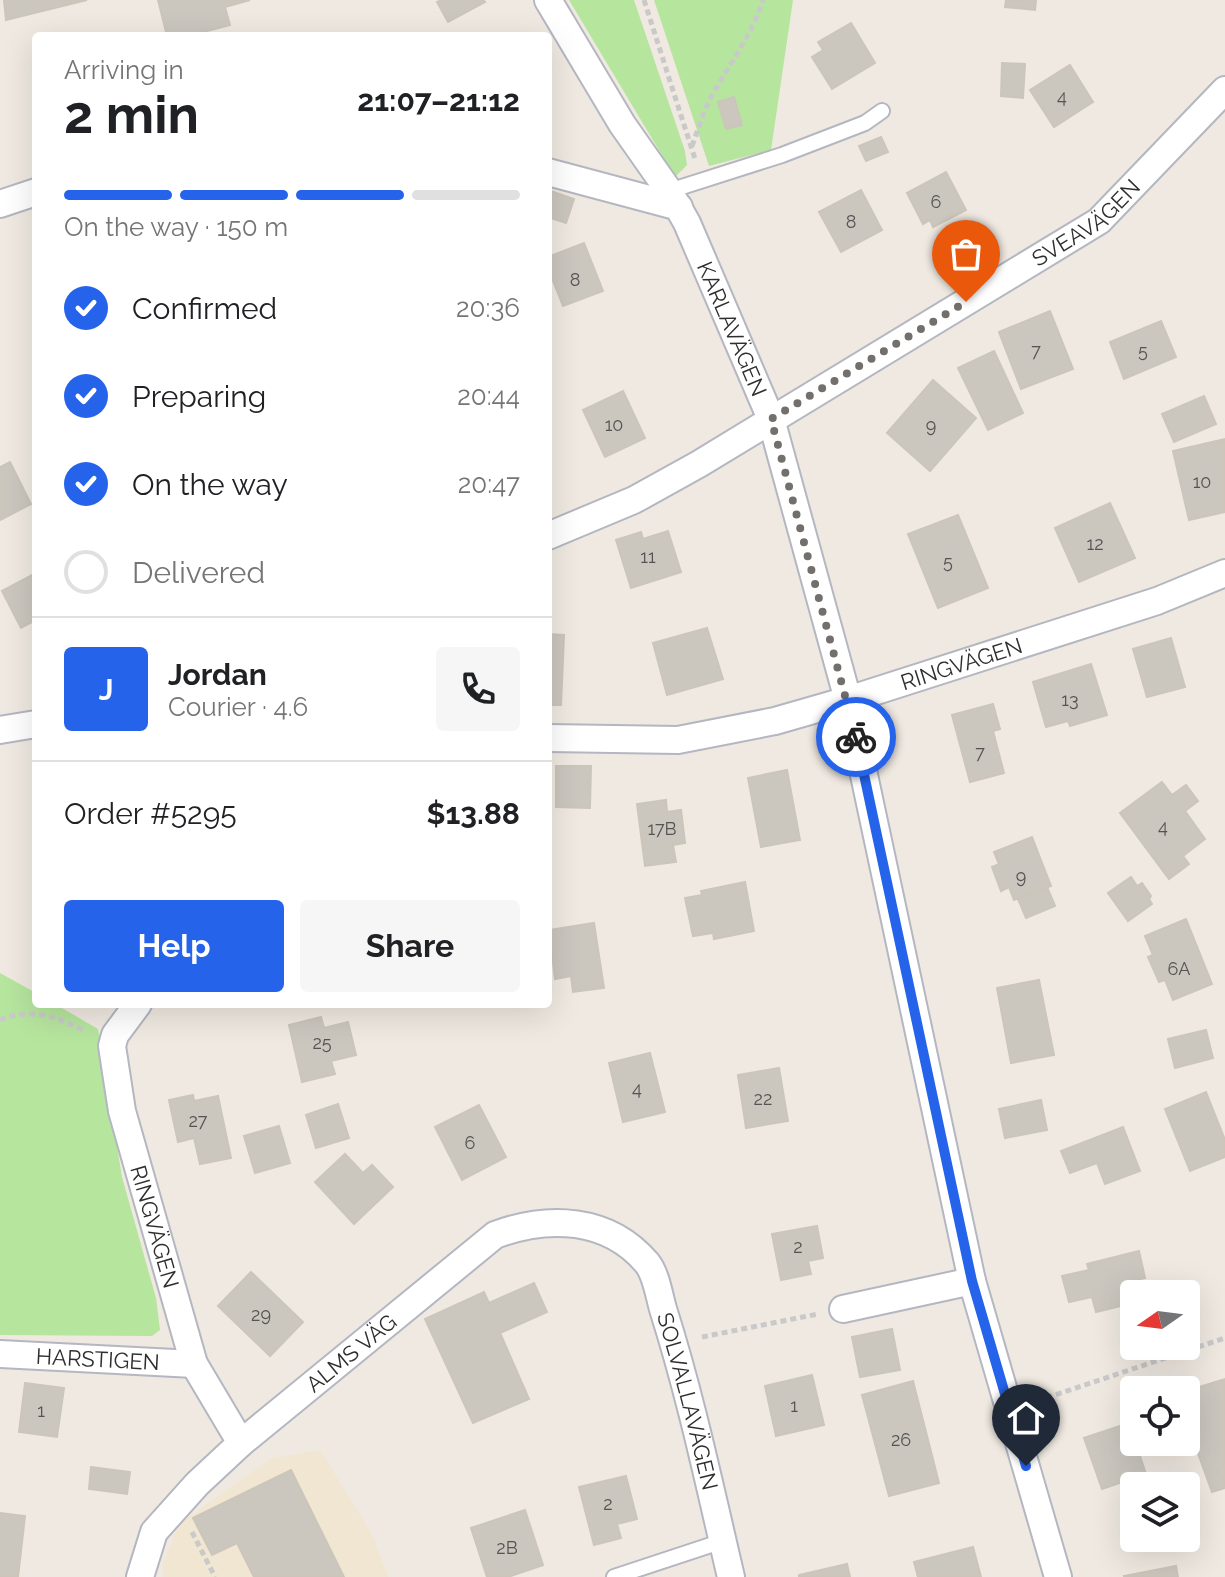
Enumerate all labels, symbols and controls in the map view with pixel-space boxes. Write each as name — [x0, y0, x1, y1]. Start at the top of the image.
text: Arriving in — [64, 55, 184, 85]
text: 21:07–21:12 — [357, 83, 520, 118]
text: 2 min — [64, 84, 199, 145]
house number: 4 — [1057, 86, 1067, 107]
street label: SVEAVÄGEN — [1027, 174, 1145, 272]
house number: 6 — [931, 191, 942, 212]
house number: 8 — [846, 211, 856, 232]
text: On the way · 150 m — [64, 212, 288, 242]
pin — [932, 220, 1000, 302]
icon: bag — [944, 232, 988, 276]
street label: KARLAVÄGEN — [692, 257, 773, 400]
house number: 8 — [570, 269, 580, 290]
icon: check — [64, 286, 108, 330]
text: Confirmed — [132, 291, 277, 326]
text: 20:36 — [456, 293, 520, 323]
house number: 7 — [1031, 340, 1041, 361]
house number: 5 — [1138, 340, 1148, 361]
icon: check — [64, 374, 108, 418]
text: Preparing — [132, 379, 266, 414]
text: 20:44 — [457, 381, 520, 411]
house number: 10 — [605, 414, 623, 435]
house number: 9 — [926, 415, 936, 436]
icon: check — [64, 462, 108, 506]
text: On the way — [132, 467, 288, 502]
text: 20:47 — [458, 469, 520, 499]
house number: 10 — [1193, 471, 1211, 492]
house number: 12 — [1086, 533, 1104, 554]
house number: 11 — [640, 546, 656, 567]
house number: 5 — [943, 551, 953, 572]
text: Delivered — [132, 555, 265, 590]
street label: RINGVÄGEN — [897, 632, 1026, 695]
button: phone — [436, 647, 520, 731]
text: Jordan — [168, 657, 267, 692]
text: J — [99, 672, 113, 707]
house number: 13 — [1061, 689, 1079, 710]
text: Courier · 4.6 — [168, 692, 308, 722]
courier — [816, 697, 896, 777]
icon: bike — [834, 715, 878, 759]
house number: 7 — [975, 742, 985, 763]
text: Order #5295 — [64, 796, 237, 831]
text: $13.88 — [426, 796, 520, 831]
house number: 4 — [1158, 816, 1168, 837]
house number: 17B — [647, 818, 677, 839]
house number: 9 — [1016, 866, 1026, 887]
button: Help — [64, 900, 284, 992]
button: Share — [300, 900, 520, 992]
house number: 6A — [1168, 958, 1190, 979]
house number: 25 — [312, 1032, 332, 1053]
house number: 4 — [632, 1078, 642, 1099]
house number: 22 — [754, 1088, 772, 1109]
house number: 27 — [188, 1110, 208, 1131]
house number: 6 — [465, 1132, 476, 1153]
street label: RINGVÄGEN — [125, 1162, 185, 1291]
house number: 2 — [793, 1236, 803, 1257]
north arrow — [1120, 1280, 1200, 1360]
map controls — [1120, 1280, 1200, 1552]
house number: 29 — [251, 1304, 271, 1325]
street label: ALMS VÄG — [301, 1308, 401, 1397]
street label: SOLVALLAVÄGEN — [652, 1309, 723, 1493]
street label: HARSTIGEN — [35, 1343, 160, 1375]
button: locate — [1120, 1376, 1200, 1456]
pin — [992, 1384, 1060, 1466]
house number: 1 — [790, 1395, 798, 1416]
icon: home — [1004, 1396, 1048, 1440]
house number: 1 — [37, 1400, 45, 1421]
house number: 26 — [891, 1429, 911, 1450]
button: layers — [1120, 1472, 1200, 1552]
house number: 2 — [603, 1493, 613, 1514]
house number: 2B — [496, 1537, 518, 1558]

